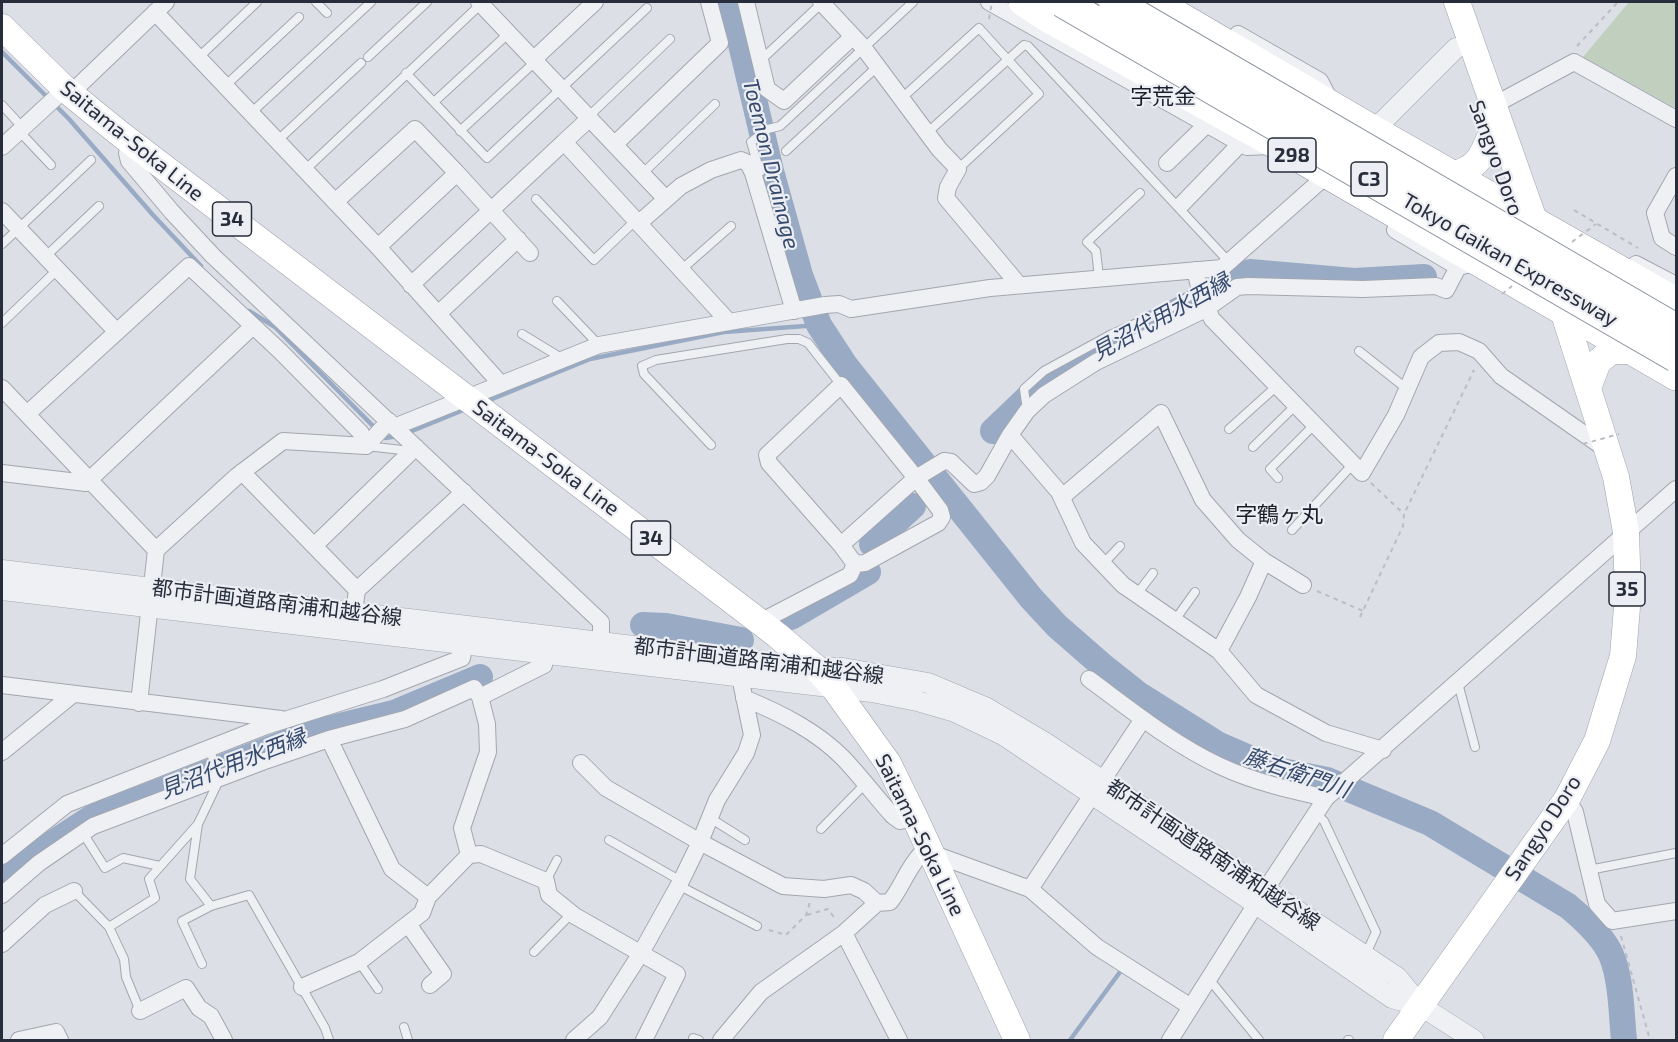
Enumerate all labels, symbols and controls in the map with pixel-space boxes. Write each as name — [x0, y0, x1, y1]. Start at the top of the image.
street label: Saitama-Soka Line — [55, 75, 209, 207]
water label: Toemon Drainage — [737, 76, 805, 252]
district label: 字荒金 — [1130, 84, 1196, 110]
street label: Sangyo Doro — [1464, 97, 1528, 219]
road number: 298 — [1268, 138, 1316, 172]
road number: C3 — [1351, 162, 1387, 196]
street label: Tokyo Gaikan Expressway — [1398, 188, 1622, 332]
road number: 34 — [212, 202, 252, 236]
water label: 見沼代用水西縁 — [1087, 268, 1235, 366]
street label: Saitama-Soka Line — [468, 395, 624, 521]
district label: 字鶴ヶ丸 — [1235, 502, 1323, 528]
road number: 34 — [632, 521, 670, 555]
road number: 35 — [1609, 572, 1645, 606]
street label: 都市計画道路南浦和越谷線 — [150, 575, 404, 631]
street label: 都市計画道路南浦和越谷線 — [632, 633, 886, 689]
water label: 見沼代用水西縁 — [156, 724, 310, 804]
water label: 藤右衛門川 — [1241, 743, 1353, 803]
street label: Saitama-Soka Line — [870, 750, 970, 920]
street label: Sangyo Doro — [1500, 770, 1586, 886]
street label: 都市計画道路南浦和越谷線 — [1101, 774, 1325, 936]

